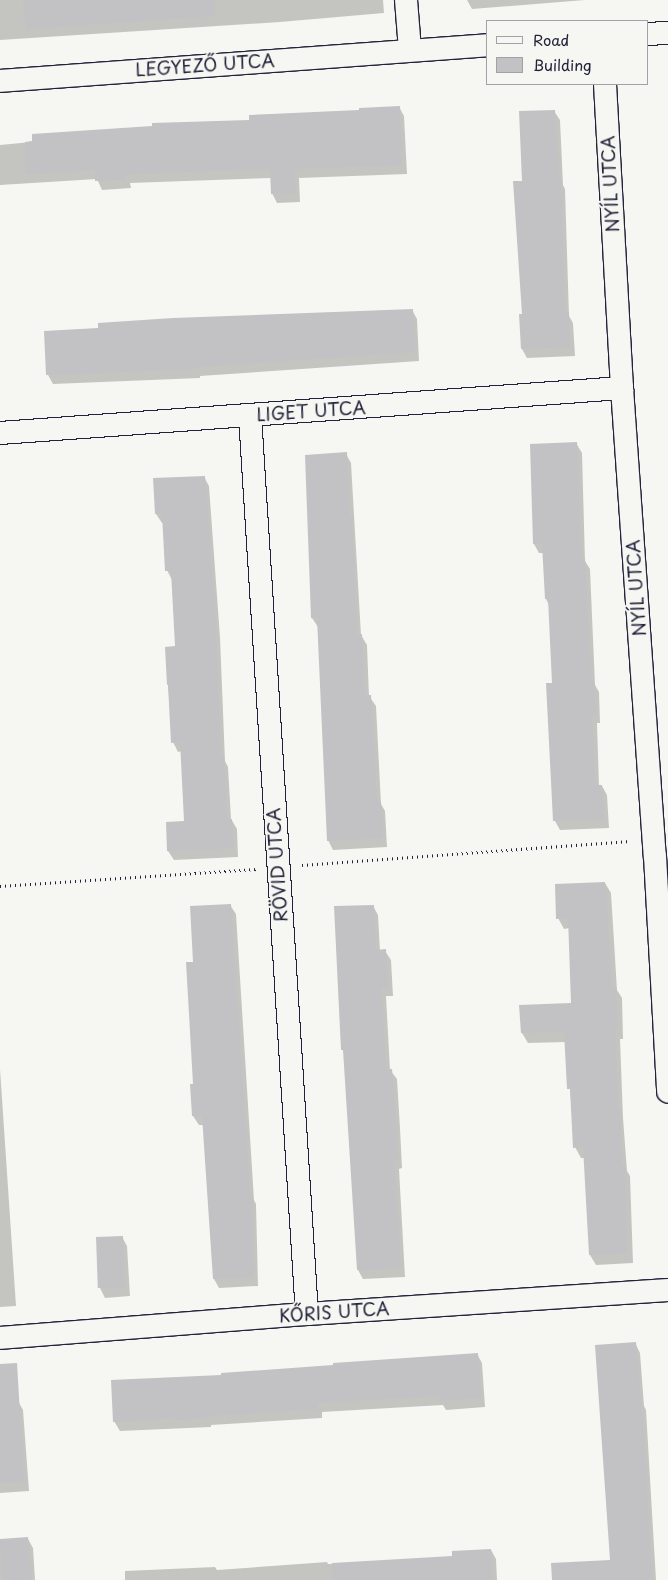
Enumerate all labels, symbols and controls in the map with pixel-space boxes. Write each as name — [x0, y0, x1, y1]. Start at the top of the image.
legend — [486, 20, 648, 85]
text: Road — [533, 28, 569, 51]
street label: LEGYEZŐ UTCA — [134, 49, 276, 81]
text: Building — [533, 53, 592, 76]
street label: NYÍL UTCA — [597, 134, 623, 234]
street label: LIGET UTCA — [255, 396, 367, 426]
street label: NYÍL UTCA — [622, 538, 650, 638]
street label: RÖVID UTCA — [262, 807, 292, 923]
street label: KŐRIS UTCA — [277, 1297, 391, 1327]

